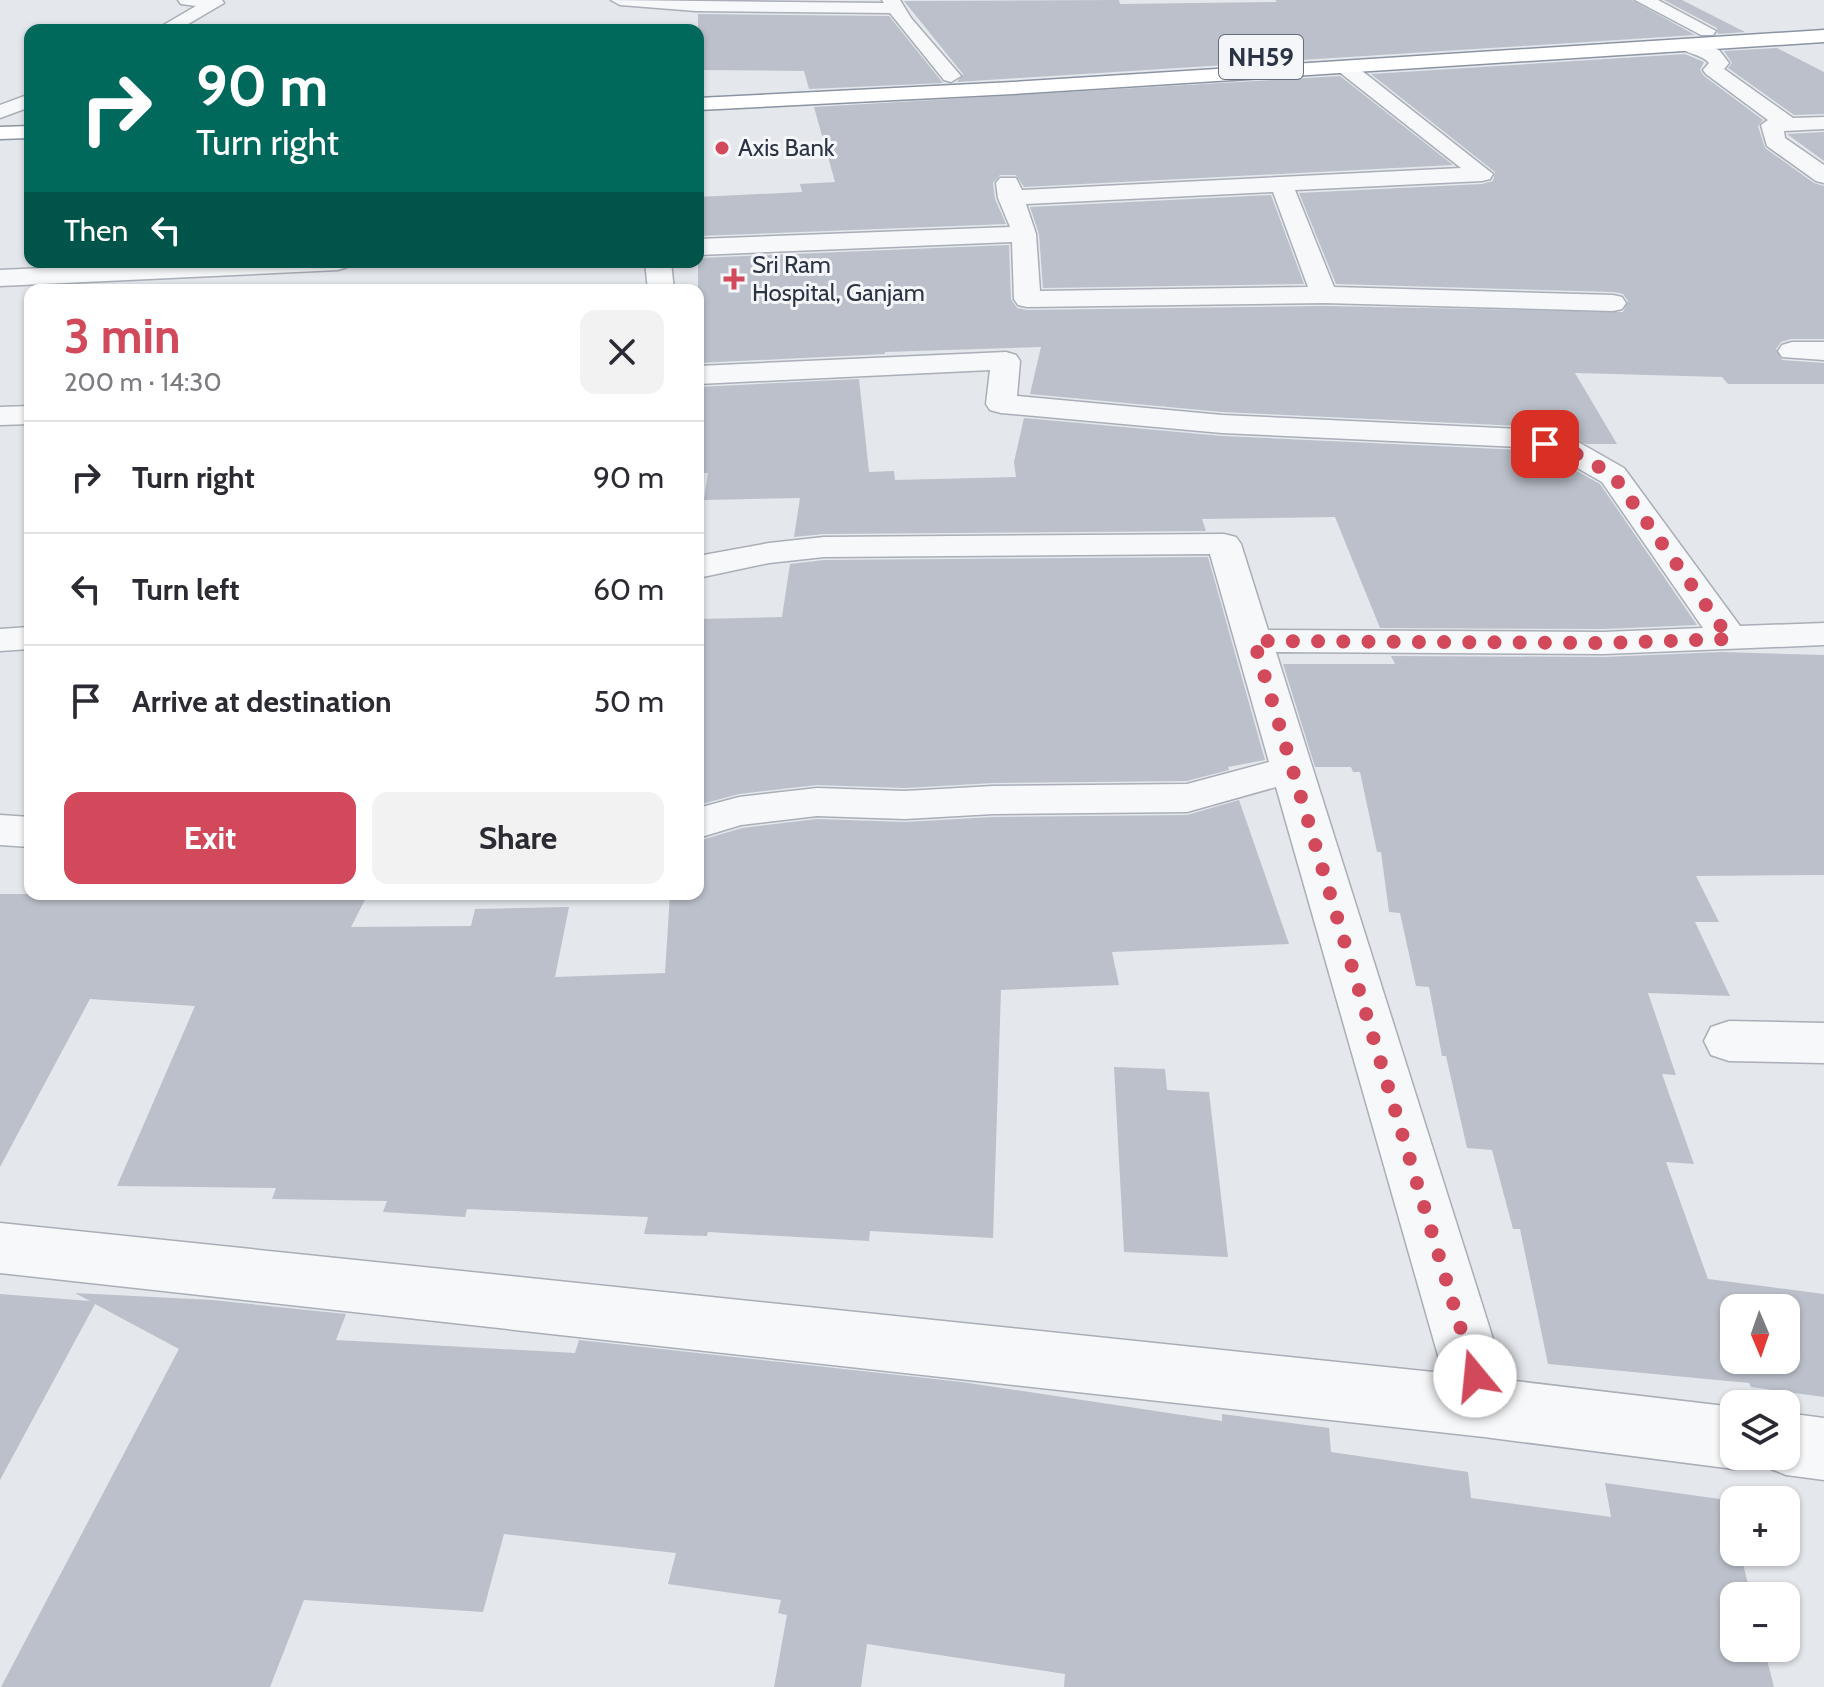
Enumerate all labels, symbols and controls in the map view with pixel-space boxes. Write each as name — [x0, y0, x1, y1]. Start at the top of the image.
road number: NH59 — [1219, 35, 1303, 79]
text: 90 m — [196, 52, 328, 120]
icon: right — [64, 56, 168, 160]
text: Turn right — [196, 120, 339, 164]
place label: Axis Bank — [738, 133, 835, 162]
marker: Axis Bank — [713, 139, 731, 157]
icon: left — [144, 208, 188, 252]
text: Then — [64, 212, 128, 249]
place label: Sri Ram Hospital, Ganjam — [752, 250, 925, 307]
marker: Sri Ram Hospital, Ganjam — [723, 268, 745, 290]
text: 3 min — [64, 307, 180, 365]
button: close — [580, 310, 664, 394]
text: 200 m · 14:30 — [64, 366, 222, 398]
pin — [1511, 410, 1579, 478]
icon: arrive — [1523, 422, 1567, 466]
icon: right — [64, 455, 108, 499]
text: Turn right — [132, 459, 255, 496]
text: 90 m — [593, 459, 664, 496]
icon: left — [64, 567, 108, 611]
text: Turn left — [132, 571, 240, 608]
text: 60 m — [593, 571, 664, 608]
icon: arrive — [64, 679, 108, 723]
text: Arrive at destination — [132, 683, 392, 720]
text: 50 m — [594, 683, 664, 720]
button: Exit — [64, 792, 356, 884]
button: Share — [372, 792, 664, 884]
north arrow — [1720, 1294, 1800, 1374]
map controls — [1720, 1294, 1800, 1662]
position arrow — [1433, 1334, 1517, 1418]
button: layers — [1720, 1390, 1800, 1470]
button: + — [1720, 1486, 1800, 1566]
button: − — [1720, 1582, 1800, 1662]

